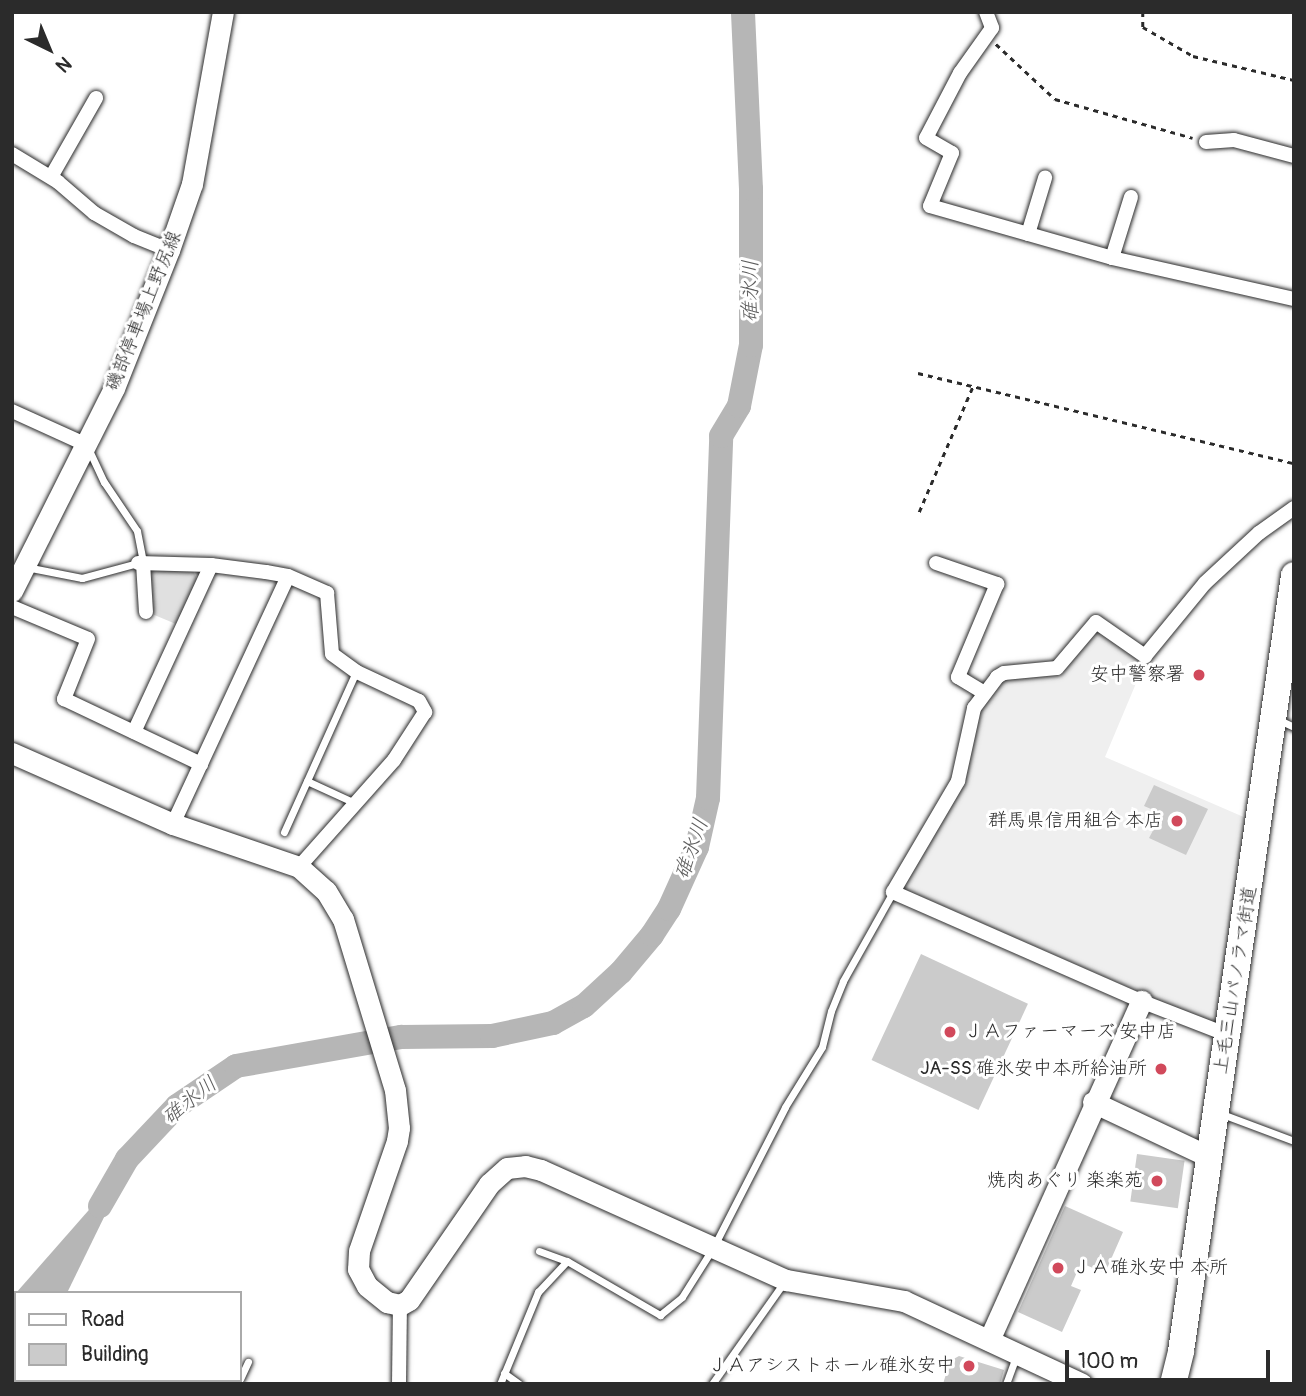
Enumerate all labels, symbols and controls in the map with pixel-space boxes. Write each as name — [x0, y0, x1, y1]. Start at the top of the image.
north arrow — [14, 14, 84, 84]
text: N — [50, 51, 76, 78]
street label: 磯部停車場上野尻線 — [101, 227, 187, 395]
water label: 碓氷川 — [738, 260, 764, 322]
place label: 安中警察署 — [1090, 664, 1185, 686]
marker: 安中警察署 — [1191, 667, 1207, 683]
place label: 群馬県信用組合 本店 — [988, 810, 1163, 832]
marker: 群馬県信用組合 本店 — [1169, 813, 1185, 829]
water label: 碓氷川 — [670, 815, 714, 883]
street label: 上毛三山パノラマ街道 — [1210, 884, 1262, 1076]
place label: ＪＡファーマーズ 安中店 — [964, 1021, 1177, 1043]
marker: ＪＡファーマーズ 安中店 — [942, 1024, 958, 1040]
place label: JA-SS 碓氷安中本所給油所 — [920, 1058, 1147, 1080]
marker: JA-SS 碓氷安中本所給油所 — [1153, 1061, 1169, 1077]
water label: 碓氷川 — [158, 1071, 222, 1131]
place label: 焼肉あぐり 楽楽苑 — [987, 1170, 1143, 1192]
marker: 焼肉あぐり 楽楽苑 — [1149, 1173, 1165, 1189]
place label: ＪＡ碓氷安中 本所 — [1072, 1257, 1228, 1279]
marker: ＪＡ碓氷安中 本所 — [1050, 1260, 1066, 1276]
legend — [14, 1291, 242, 1382]
text: Road — [81, 1306, 125, 1333]
scale bar — [1068, 1336, 1273, 1380]
text: Building — [81, 1341, 148, 1368]
text: 100 m — [1078, 1348, 1138, 1375]
place label: ＪＡアシストホール碓氷安中 — [708, 1355, 955, 1377]
marker: ＪＡアシストホール碓氷安中 — [961, 1358, 977, 1374]

